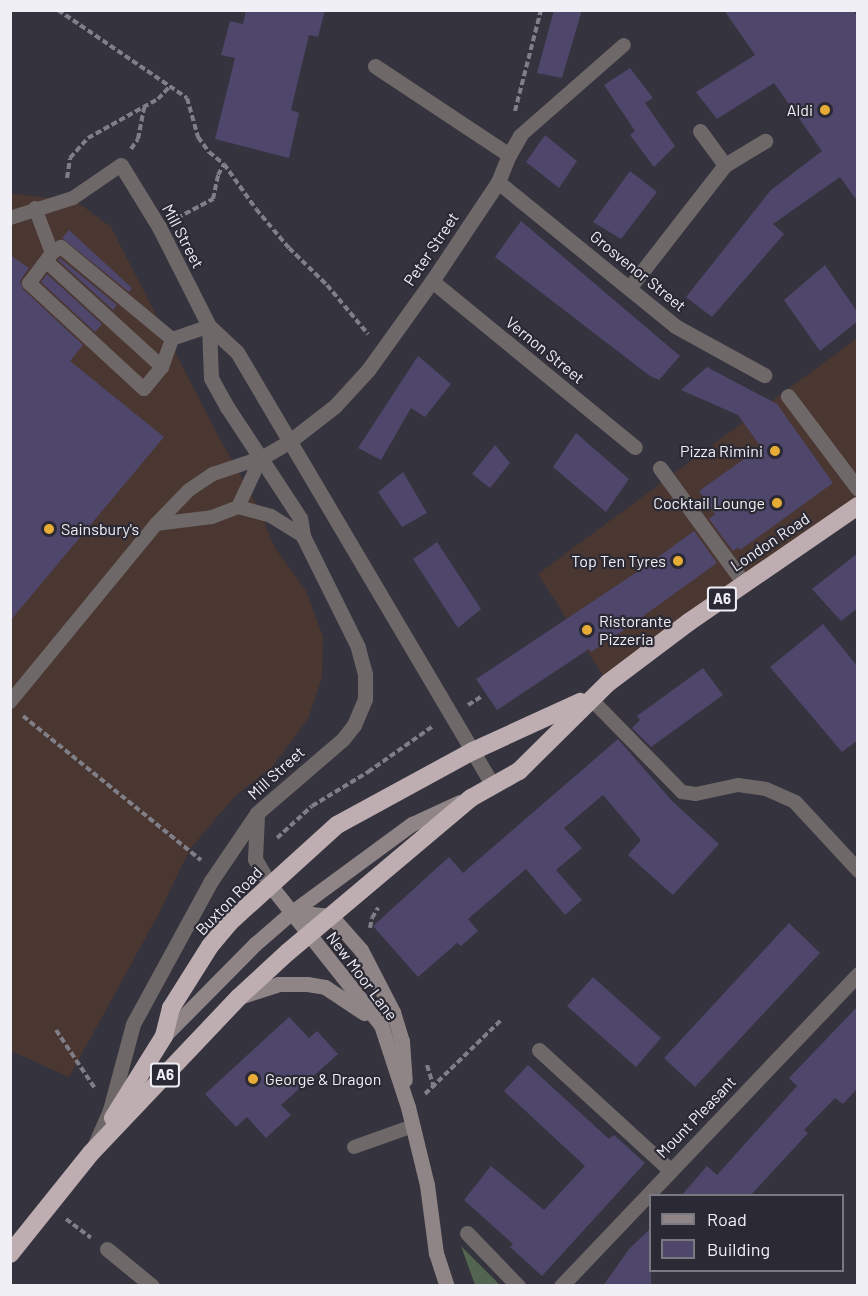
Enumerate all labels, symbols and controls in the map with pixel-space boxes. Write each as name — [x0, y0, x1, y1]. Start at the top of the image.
place label: Aldi — [787, 100, 813, 120]
marker: Aldi — [818, 103, 832, 117]
street label: Mill Street — [158, 201, 208, 271]
street label: Peter Street — [399, 209, 463, 289]
street label: Grosvenor Street — [586, 227, 690, 315]
street label: Vernon Street — [502, 312, 588, 388]
place label: Pizza Rimini — [680, 441, 763, 461]
marker: Pizza Rimini — [768, 444, 782, 458]
place label: Cocktail Lounge — [653, 493, 765, 513]
marker: Cocktail Lounge — [770, 496, 784, 510]
street label: London Road — [727, 509, 813, 575]
place label: Sainsbury's — [61, 519, 139, 539]
marker: Sainsbury's — [42, 522, 56, 536]
place label: Top Ten Tyres — [571, 551, 666, 571]
marker: Top Ten Tyres — [671, 554, 685, 568]
road number: A6 — [706, 587, 738, 611]
place label: Ristorante Pizzeria — [599, 611, 672, 649]
marker: Ristorante Pizzeria — [580, 623, 594, 637]
street label: Mill Street — [244, 743, 308, 803]
street label: Buxton Road — [192, 863, 266, 939]
street label: New Moor Lane — [322, 928, 402, 1024]
road number: A6 — [148, 1063, 182, 1087]
place label: George & Dragon — [265, 1069, 381, 1089]
marker: George & Dragon — [246, 1072, 260, 1086]
street label: Mount Pleasant — [652, 1072, 740, 1162]
legend — [649, 1194, 844, 1272]
text: Road — [707, 1208, 747, 1230]
text: Building — [707, 1238, 770, 1260]

